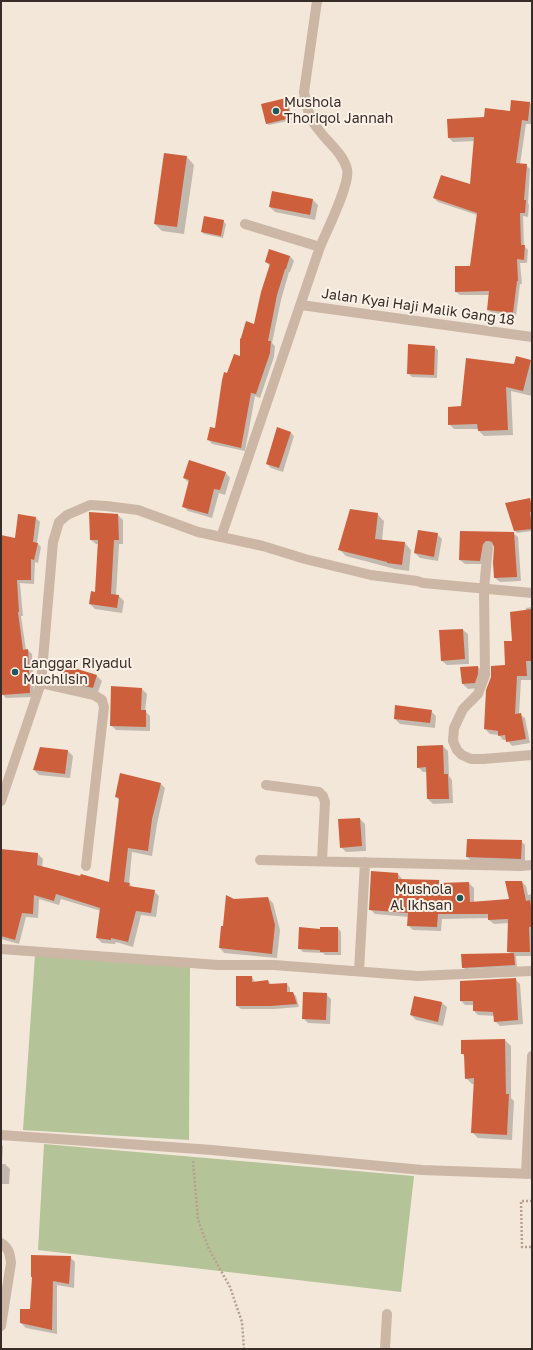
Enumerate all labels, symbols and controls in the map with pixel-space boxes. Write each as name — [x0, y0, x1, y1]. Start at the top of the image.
place label: Mushola Thoriqol Jannah — [284, 95, 393, 128]
marker: Mushola Thoriqol Jannah — [271, 106, 281, 116]
street label: Jalan Kyai Haji Malik Gang 18 — [320, 285, 516, 329]
place label: Langgar Riyadul Muchlisin — [23, 656, 132, 688]
marker: Langgar Riyadul Muchlisin — [10, 667, 20, 677]
place label: Mushola Al Ikhsan — [390, 882, 452, 914]
marker: Mushola Al Ikhsan — [455, 893, 465, 903]

